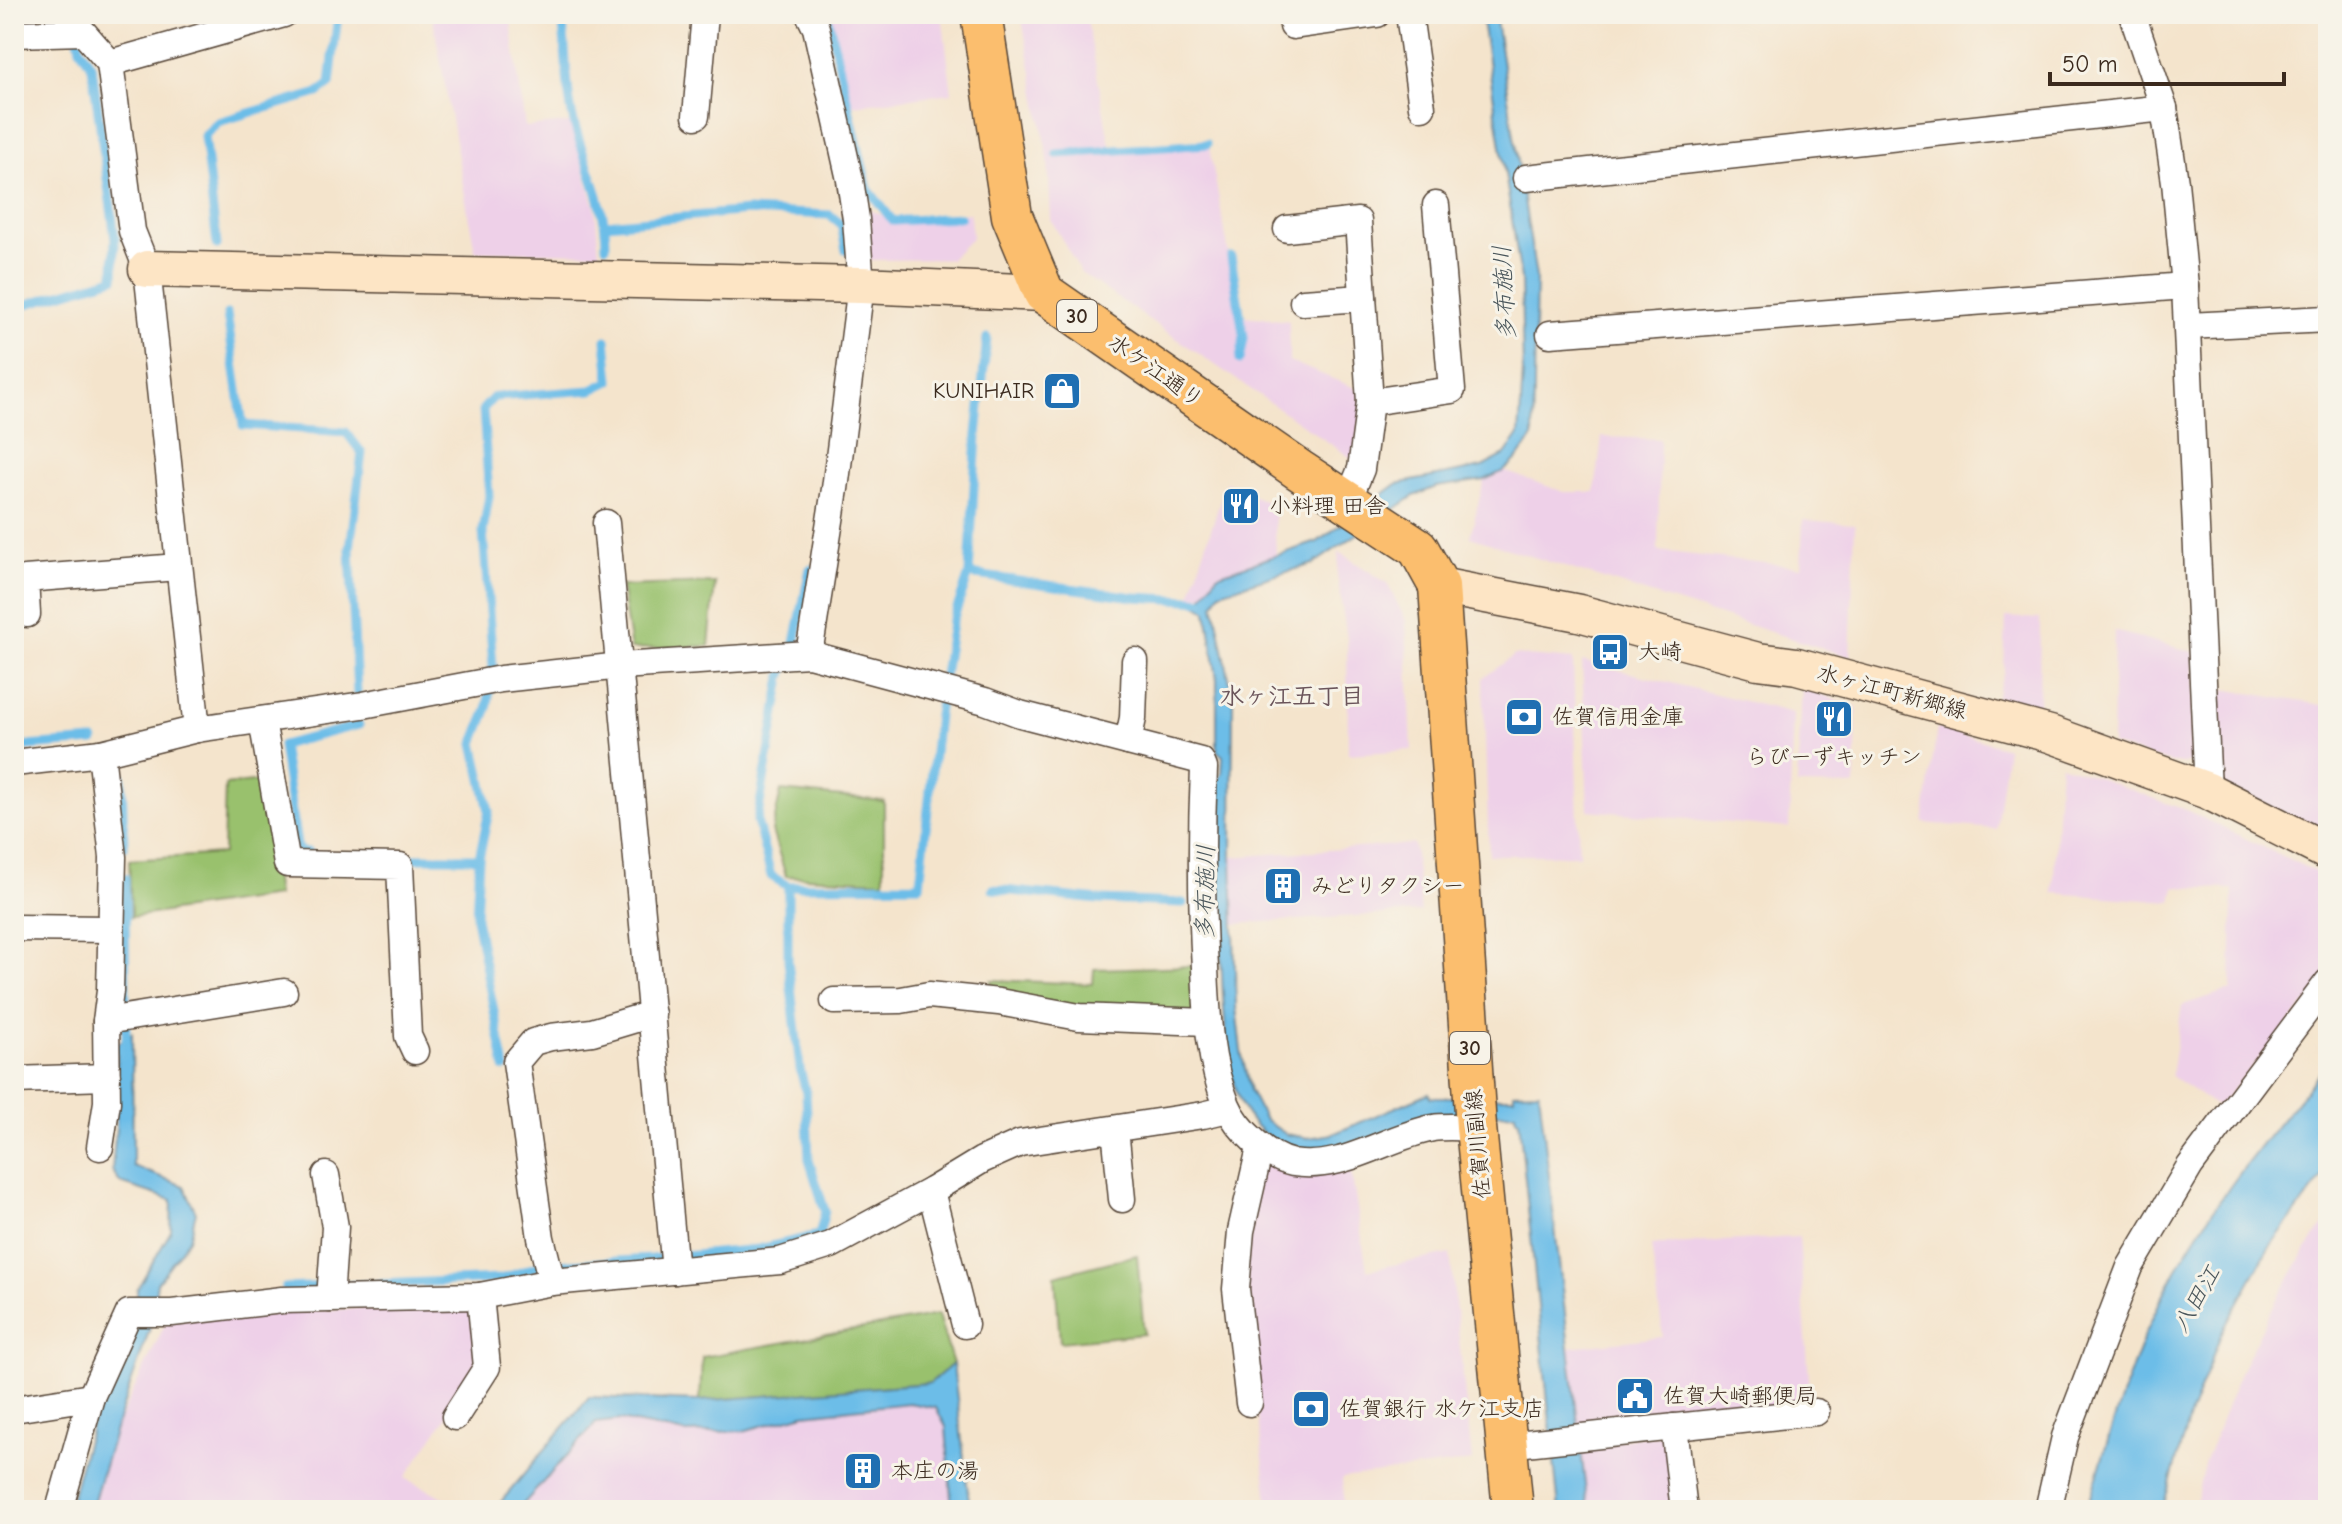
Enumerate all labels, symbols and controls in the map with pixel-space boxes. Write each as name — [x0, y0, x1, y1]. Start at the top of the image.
scale bar — [2050, 36, 2284, 86]
text: 50 m — [2062, 50, 2118, 78]
water label: 多布施川 — [1488, 244, 1520, 342]
road number: 30 — [1057, 300, 1097, 332]
street label: 水ケ江通り — [1103, 329, 1209, 413]
shop icon: KUNIHAIR — [1041, 370, 1083, 412]
place label: KUNIHAIR — [933, 378, 1034, 404]
restaurant icon: 小料理 田舎 — [1220, 485, 1262, 527]
place label: 小料理 田舎 — [1269, 493, 1386, 519]
bus stop icon: 大崎 — [1589, 631, 1631, 673]
place label: 大崎 — [1638, 639, 1682, 665]
street label: 水ヶ江町新郷線 — [1814, 660, 1970, 724]
district label: 水ヶ江五丁目 — [1220, 682, 1364, 710]
bank icon: 佐賀信用金庫 — [1503, 696, 1545, 738]
restaurant icon: らびーずキッチン — [1813, 698, 1855, 740]
place label: 佐賀信用金庫 — [1552, 704, 1684, 730]
place label: らびーずキッチン — [1746, 744, 1922, 770]
water label: 多布施川 — [1190, 844, 1220, 940]
building icon: みどりタクシー — [1262, 865, 1304, 907]
place label: みどりタクシー — [1311, 873, 1465, 899]
road number: 30 — [1450, 1032, 1490, 1064]
street label: 佐賀川副線 — [1460, 1088, 1496, 1200]
water label: 八田江 — [2166, 1260, 2227, 1337]
public building icon: 佐賀大崎郵便局 — [1614, 1375, 1656, 1417]
place label: 佐賀大崎郵便局 — [1663, 1383, 1817, 1409]
bank icon: 佐賀銀行 水ケ江支店 — [1290, 1388, 1332, 1430]
place label: 佐賀銀行 水ケ江支店 — [1339, 1396, 1544, 1422]
building icon: 本庄の湯 — [842, 1450, 884, 1492]
place label: 本庄の湯 — [891, 1458, 979, 1484]

